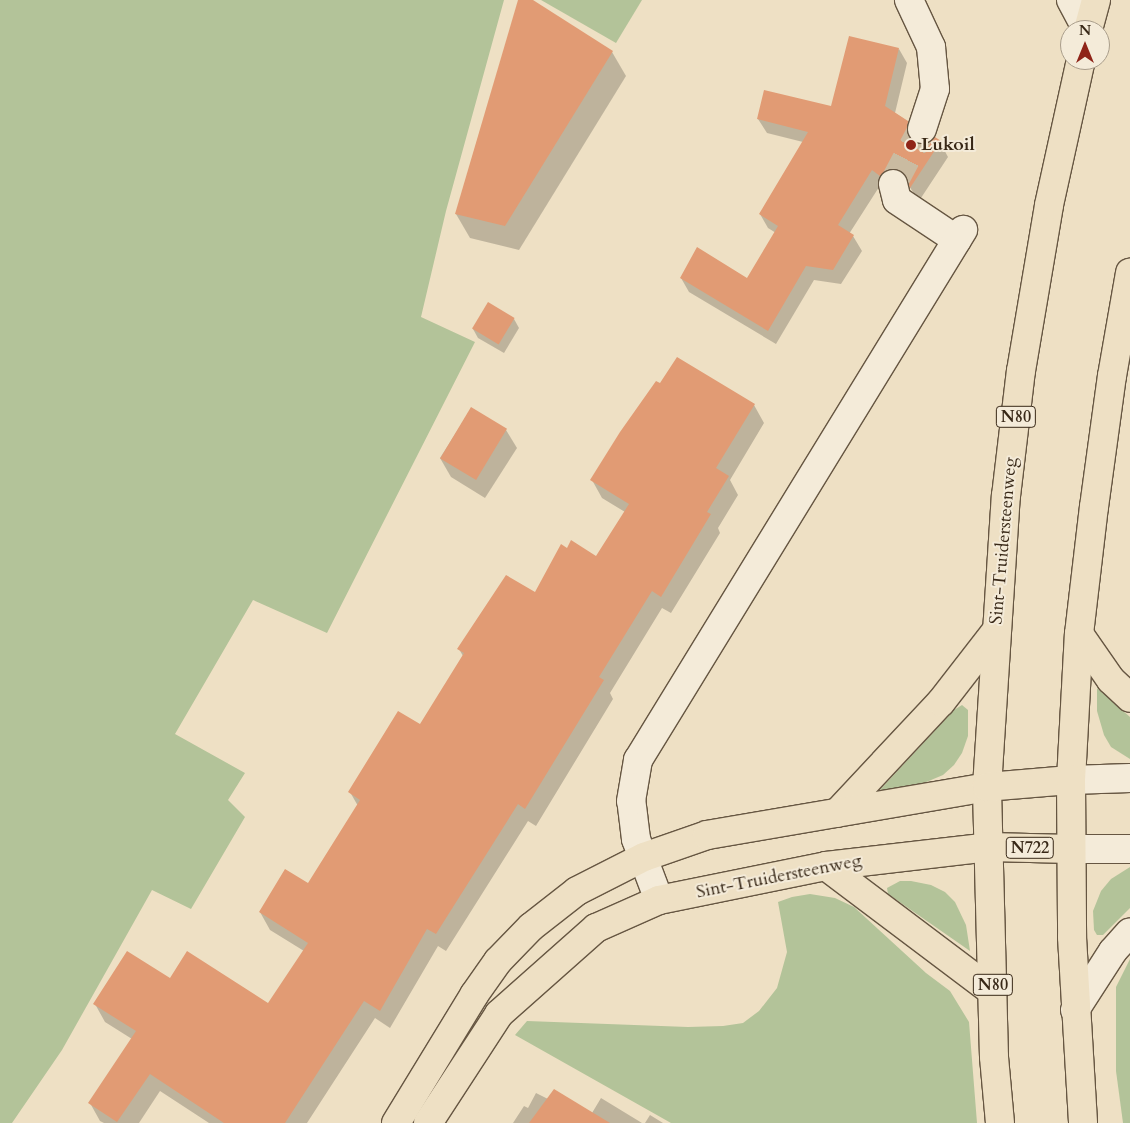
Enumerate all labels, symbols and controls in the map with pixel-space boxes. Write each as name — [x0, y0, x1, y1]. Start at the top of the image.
north arrow — [1060, 20, 1110, 70]
text: N — [1079, 21, 1091, 40]
place label: Lukoil — [921, 134, 975, 156]
marker: Lukoil — [905, 139, 917, 151]
road number: N80 — [995, 404, 1037, 431]
street label: Sint-Truidersteenweg — [986, 456, 1022, 626]
road number: N722 — [1005, 834, 1055, 861]
street label: Sint-Truidersteenweg — [694, 850, 864, 904]
road number: N80 — [972, 972, 1014, 998]

